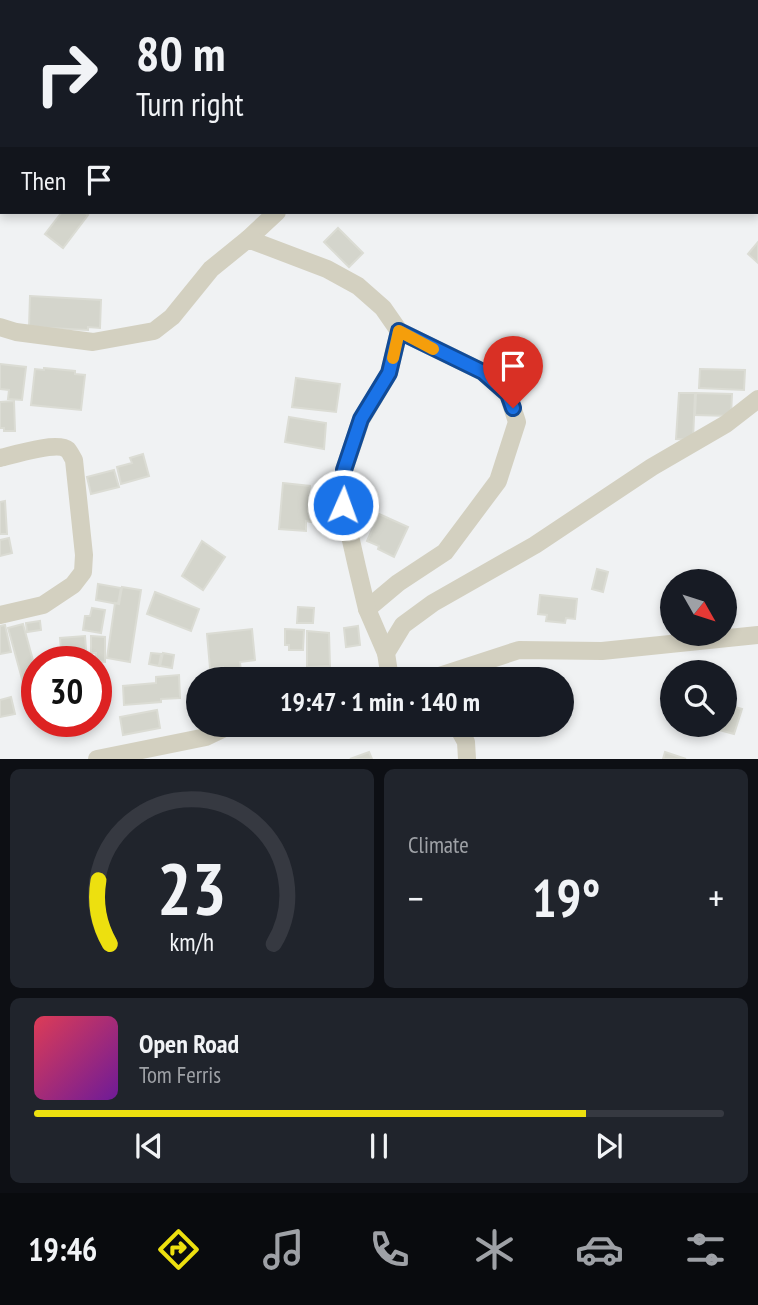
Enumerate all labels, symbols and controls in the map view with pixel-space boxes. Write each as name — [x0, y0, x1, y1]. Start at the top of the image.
text: 80 m — [136, 21, 225, 85]
icon: right — [21, 28, 112, 119]
text: Turn right — [136, 83, 244, 125]
icon: arrive — [80, 161, 118, 199]
text: Then — [21, 164, 66, 197]
pin — [483, 336, 543, 408]
icon: arrive — [494, 347, 532, 385]
position arrow — [306, 468, 380, 542]
north arrow — [660, 569, 737, 646]
map controls — [660, 569, 737, 737]
speed limit sign: 30 — [21, 646, 112, 737]
button: search — [660, 660, 737, 737]
text: 19:47 · 1 min · 140 m — [280, 685, 480, 718]
text: Climate — [408, 830, 469, 859]
text: 23 — [157, 841, 227, 935]
text: 19° — [532, 864, 600, 931]
text: − — [408, 873, 424, 922]
text: + — [708, 873, 724, 922]
text: km/h — [170, 926, 214, 958]
text: Open Road — [139, 1027, 239, 1060]
text: Tom Ferris — [139, 1060, 221, 1089]
icon: previous — [130, 1127, 168, 1165]
icon: pause — [360, 1127, 398, 1165]
icon: next — [590, 1127, 628, 1165]
icon: directions — [154, 1225, 203, 1274]
icon: music — [259, 1225, 308, 1274]
icon: phone — [365, 1225, 414, 1274]
icon: climate — [470, 1225, 519, 1274]
icon: car — [575, 1225, 624, 1274]
icon: filters — [681, 1225, 730, 1274]
text: 19:46 — [28, 1228, 97, 1270]

